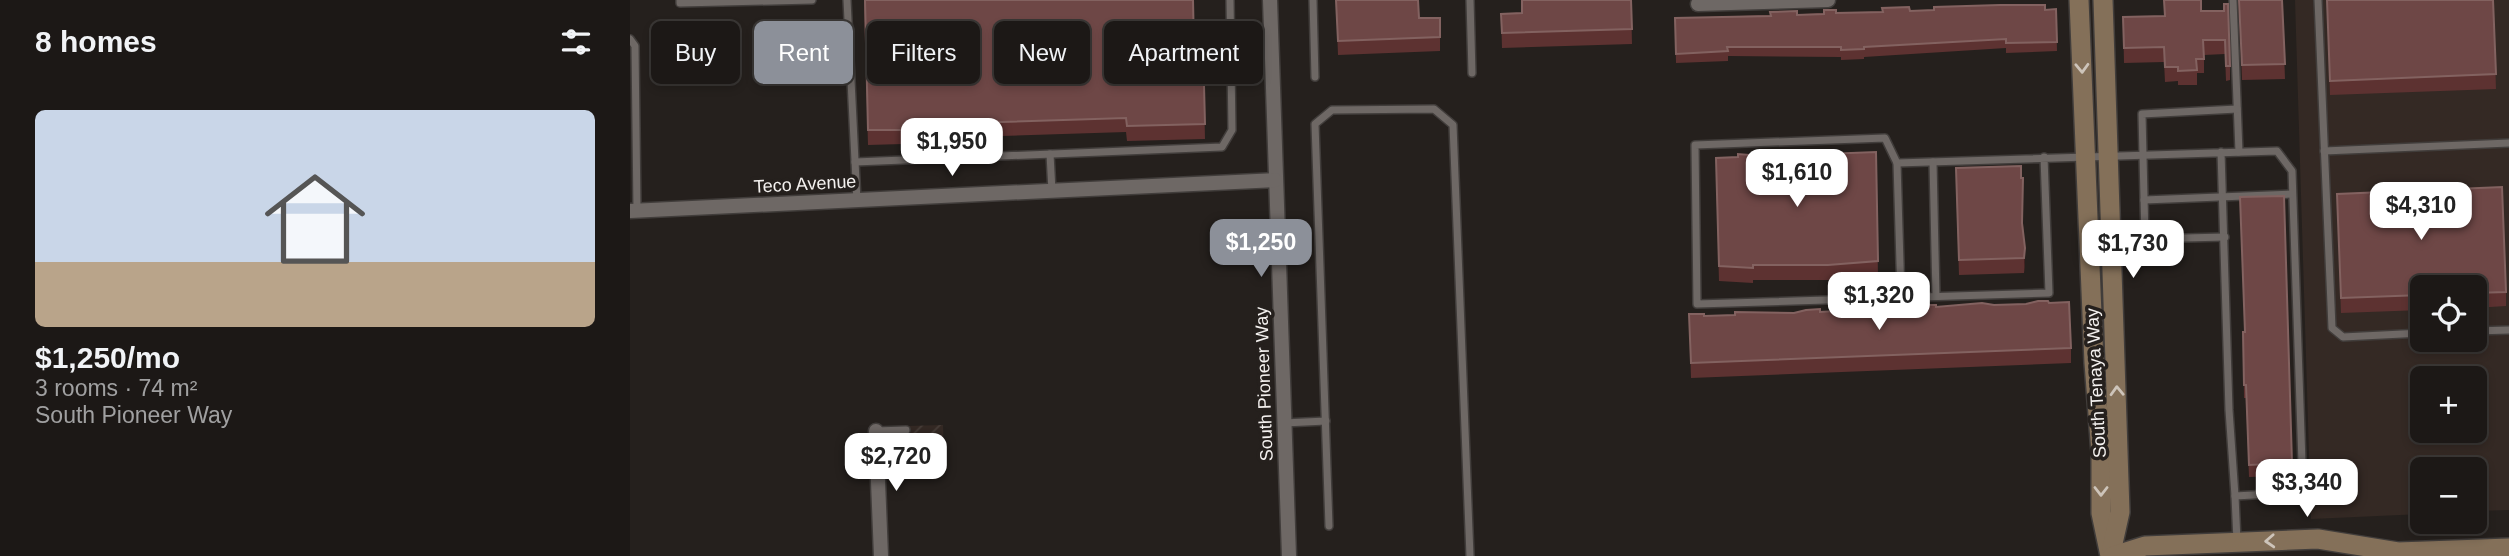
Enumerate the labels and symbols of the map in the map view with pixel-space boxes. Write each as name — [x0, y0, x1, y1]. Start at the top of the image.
one-way arrow — [2075, 63, 2090, 74]
pin: $1,950 — [895, 118, 1009, 178]
pin: $1,610 — [1740, 150, 1854, 209]
street label: Teco Avenue — [753, 171, 857, 197]
pin: $4,310 — [2364, 182, 2478, 242]
pin: $1,250 — [1204, 219, 1318, 279]
pin: $1,730 — [2076, 220, 2190, 280]
pin: $1,320 — [1822, 272, 1936, 332]
street label: South Pioneer Way — [1251, 306, 1277, 462]
street label: South Tenaya Way — [2082, 308, 2110, 458]
one-way arrow — [2109, 385, 2124, 396]
pin: $2,720 — [839, 434, 953, 493]
pin: $3,340 — [2250, 460, 2364, 519]
one-way arrow — [2093, 486, 2109, 497]
one-way arrow — [2265, 534, 2276, 549]

